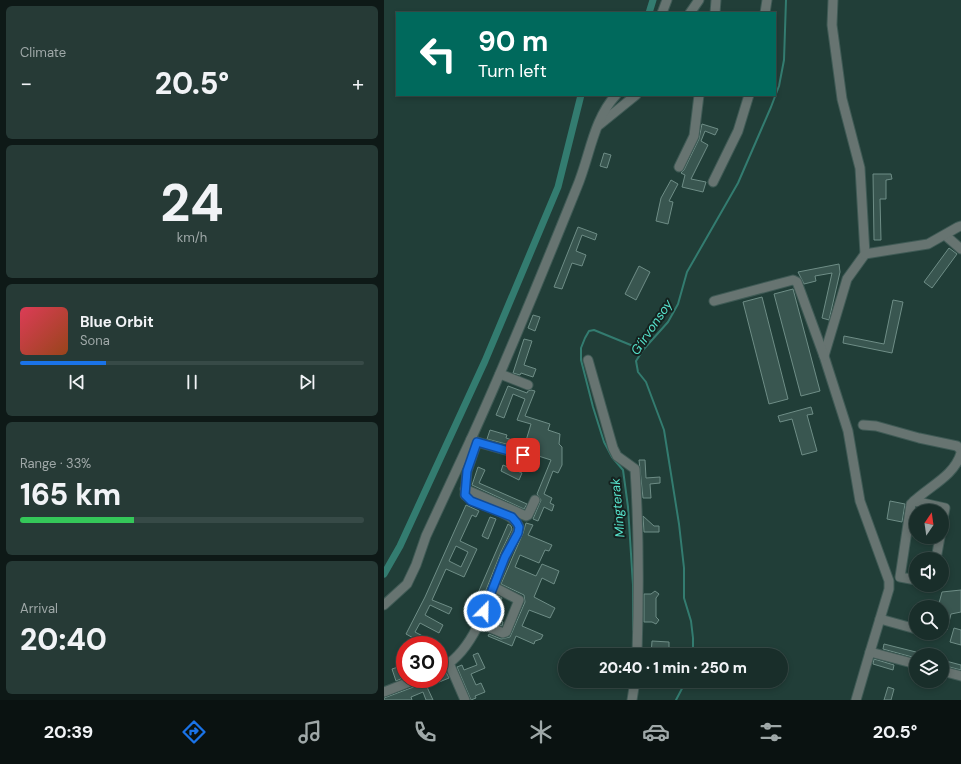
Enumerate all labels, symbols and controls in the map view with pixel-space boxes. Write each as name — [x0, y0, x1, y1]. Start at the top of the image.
text: 90 m — [478, 23, 548, 60]
icon: left — [412, 28, 464, 80]
text: Climate — [20, 44, 66, 61]
text: Turn left — [478, 59, 547, 83]
text: 20.5° — [155, 64, 229, 103]
text: − — [20, 69, 32, 98]
text: + — [352, 69, 364, 98]
text: 24 — [160, 169, 224, 237]
text: km/h — [177, 229, 207, 246]
water label: G‘irvonsoy — [627, 296, 677, 358]
text: Blue Orbit — [80, 312, 154, 332]
text: Sona — [80, 332, 110, 349]
icon: previous — [66, 371, 88, 393]
icon: pause — [181, 371, 203, 393]
icon: next — [296, 371, 318, 393]
pin — [506, 438, 540, 472]
icon: arrive — [512, 444, 534, 466]
text: Range · 33% — [20, 455, 91, 472]
text: 165 km — [20, 475, 121, 514]
water label: Mingterak — [606, 477, 629, 538]
north arrow — [909, 504, 949, 544]
map controls — [909, 504, 949, 688]
button: sound — [909, 552, 949, 592]
position arrow — [463, 590, 505, 632]
text: Arrival — [20, 600, 58, 617]
button: search — [909, 600, 949, 640]
text: 20:40 — [20, 620, 107, 659]
speed limit sign: 30 — [396, 636, 448, 688]
button: layers — [909, 648, 949, 688]
text: 20:40 · 1 min · 250 m — [599, 658, 747, 678]
icon: directions — [180, 718, 208, 746]
icon: music — [296, 718, 324, 746]
icon: phone — [411, 718, 439, 746]
icon: climate — [527, 718, 555, 746]
icon: car — [642, 718, 670, 746]
icon: filters — [757, 718, 785, 746]
text: 20:39 — [44, 720, 93, 744]
text: 20.5° — [873, 720, 917, 744]

